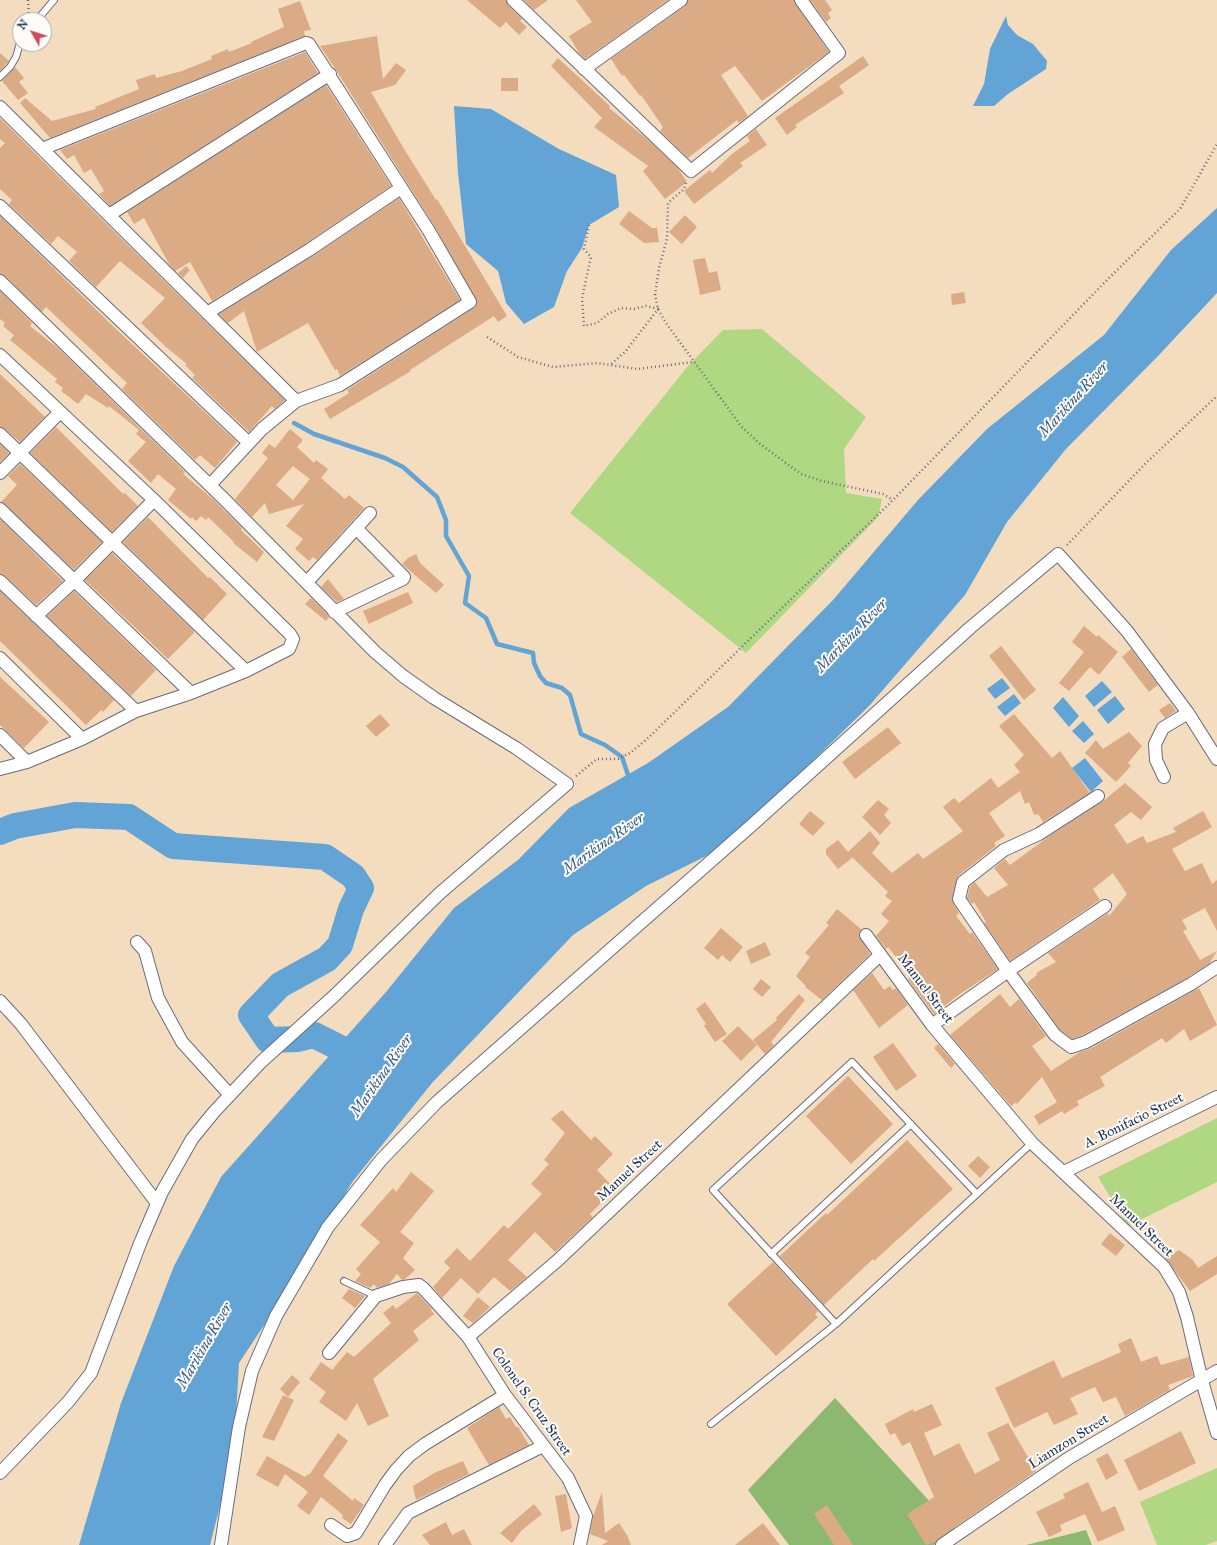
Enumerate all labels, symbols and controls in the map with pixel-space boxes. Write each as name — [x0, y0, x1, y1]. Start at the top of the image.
north arrow — [12, 12, 52, 52]
text: N — [15, 17, 31, 32]
water label: Marikina River — [1035, 358, 1113, 442]
water label: Marikina River — [812, 595, 892, 677]
water label: Marikina River — [560, 809, 648, 879]
street label: Manuel Street — [893, 951, 957, 1027]
water label: Marikina River — [347, 1032, 417, 1120]
street label: A. Bonifacio Street — [1082, 1090, 1186, 1152]
street label: Manuel Street — [594, 1137, 666, 1205]
street label: Manuel Street — [1105, 1191, 1177, 1261]
water label: Marikina River — [173, 1300, 237, 1392]
street label: Colonel S. Cruz Street — [487, 1345, 575, 1459]
street label: Liamzon Street — [1026, 1411, 1112, 1473]

